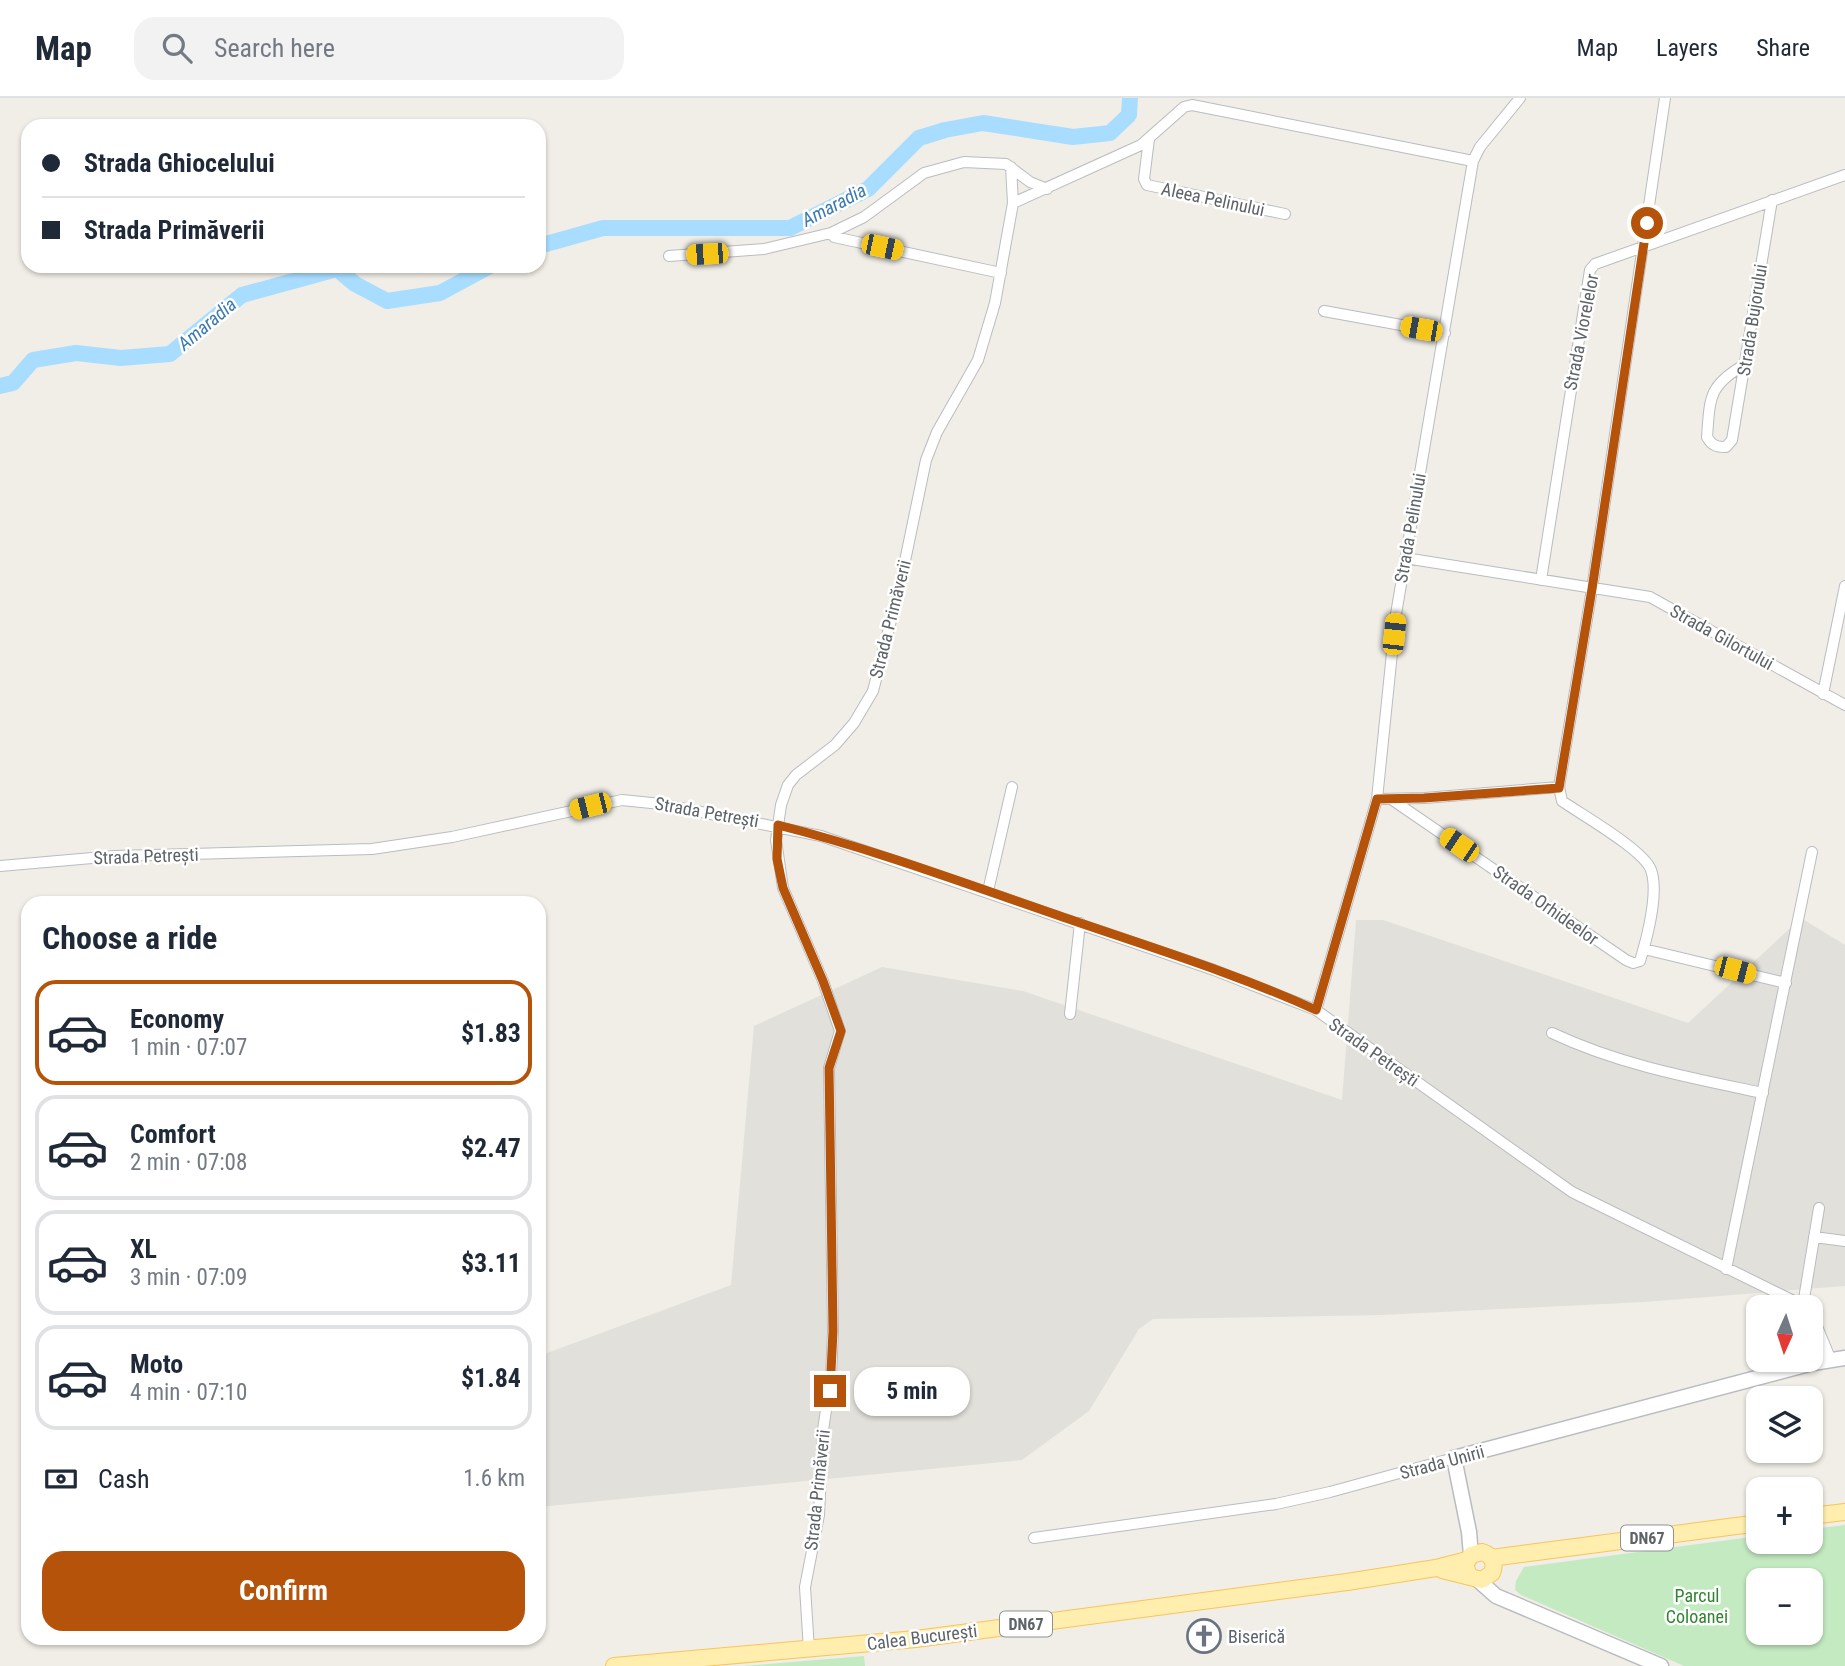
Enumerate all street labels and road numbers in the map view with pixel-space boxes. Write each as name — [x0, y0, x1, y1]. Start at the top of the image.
street label: Aleea Pelinului — [1159, 178, 1267, 220]
street label: Strada Bujorului — [1733, 263, 1771, 377]
street label: Strada Viorelelor — [1559, 271, 1603, 392]
street label: Strada Pelinului — [1390, 471, 1430, 585]
street label: Strada Primăverii — [865, 558, 915, 680]
street label: Strada Gilortului — [1667, 600, 1777, 674]
street label: Strada Petrești — [653, 793, 761, 832]
street label: Strada Petrești — [93, 844, 199, 869]
street label: Strada Orhideelor — [1489, 861, 1603, 949]
street label: Strada Petrești — [1324, 1013, 1423, 1092]
street label: Strada Primăverii — [800, 1428, 834, 1552]
street label: Strada Unirii — [1397, 1441, 1487, 1483]
road number: DN67 — [1621, 1526, 1673, 1550]
road number: DN67 — [1000, 1612, 1052, 1636]
street label: Calea București — [866, 1620, 979, 1655]

